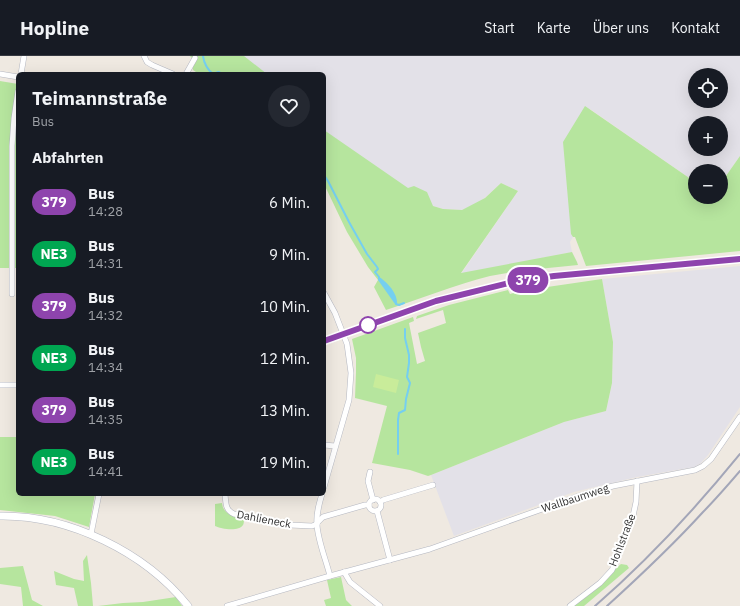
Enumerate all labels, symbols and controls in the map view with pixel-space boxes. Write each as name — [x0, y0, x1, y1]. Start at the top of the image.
text: Hopline — [20, 16, 89, 40]
text: Start — [484, 19, 515, 37]
text: Karte — [537, 19, 571, 37]
text: Über uns — [593, 19, 649, 37]
text: Kontakt — [671, 19, 720, 37]
map controls — [688, 68, 728, 204]
button: locate — [688, 68, 728, 108]
button: heart — [268, 85, 310, 127]
text: Teimannstraße — [32, 86, 167, 110]
text: Bus — [32, 113, 54, 130]
button: + — [688, 116, 728, 156]
text: Abfahrten — [32, 148, 103, 167]
button: − — [688, 164, 728, 204]
text: Bus — [88, 184, 115, 203]
text: 379 — [41, 193, 67, 211]
text: 6 Min. — [269, 193, 310, 212]
text: 14:28 — [88, 203, 123, 220]
text: Bus — [88, 236, 115, 255]
text: NE3 — [40, 245, 68, 263]
text: 9 Min. — [269, 245, 310, 264]
text: 14:31 — [88, 255, 123, 272]
line badge: 379 — [505, 267, 551, 293]
text: 379 — [515, 271, 541, 289]
text: Bus — [88, 288, 115, 307]
text: 379 — [41, 297, 67, 315]
text: 10 Min. — [260, 297, 310, 316]
text: 14:32 — [88, 307, 123, 324]
unlabelled marker — [359, 316, 377, 334]
text: Bus — [88, 340, 115, 359]
text: NE3 — [40, 349, 68, 367]
text: 12 Min. — [260, 349, 310, 368]
text: 14:34 — [88, 359, 123, 376]
text: Bus — [88, 392, 115, 411]
text: 379 — [41, 401, 67, 419]
text: 13 Min. — [260, 401, 310, 420]
text: 14:35 — [88, 411, 123, 428]
text: Bus — [88, 444, 115, 463]
text: NE3 — [40, 453, 68, 471]
text: 19 Min. — [260, 453, 310, 472]
text: 14:41 — [88, 463, 123, 480]
street label: Wallbaumweg — [540, 481, 611, 515]
street label: Dahlieneck — [236, 507, 292, 531]
street label: Hohlstraße — [606, 512, 638, 568]

